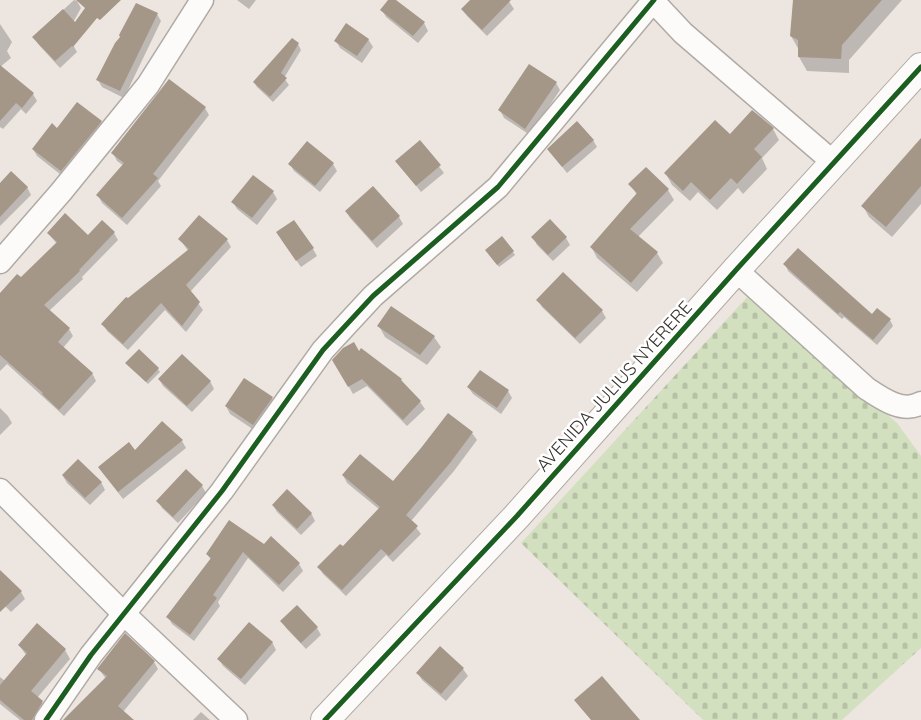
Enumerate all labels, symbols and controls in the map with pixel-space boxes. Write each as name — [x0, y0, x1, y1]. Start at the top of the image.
street label: AVENIDA JULIUS NYERERE — [531, 296, 697, 476]

